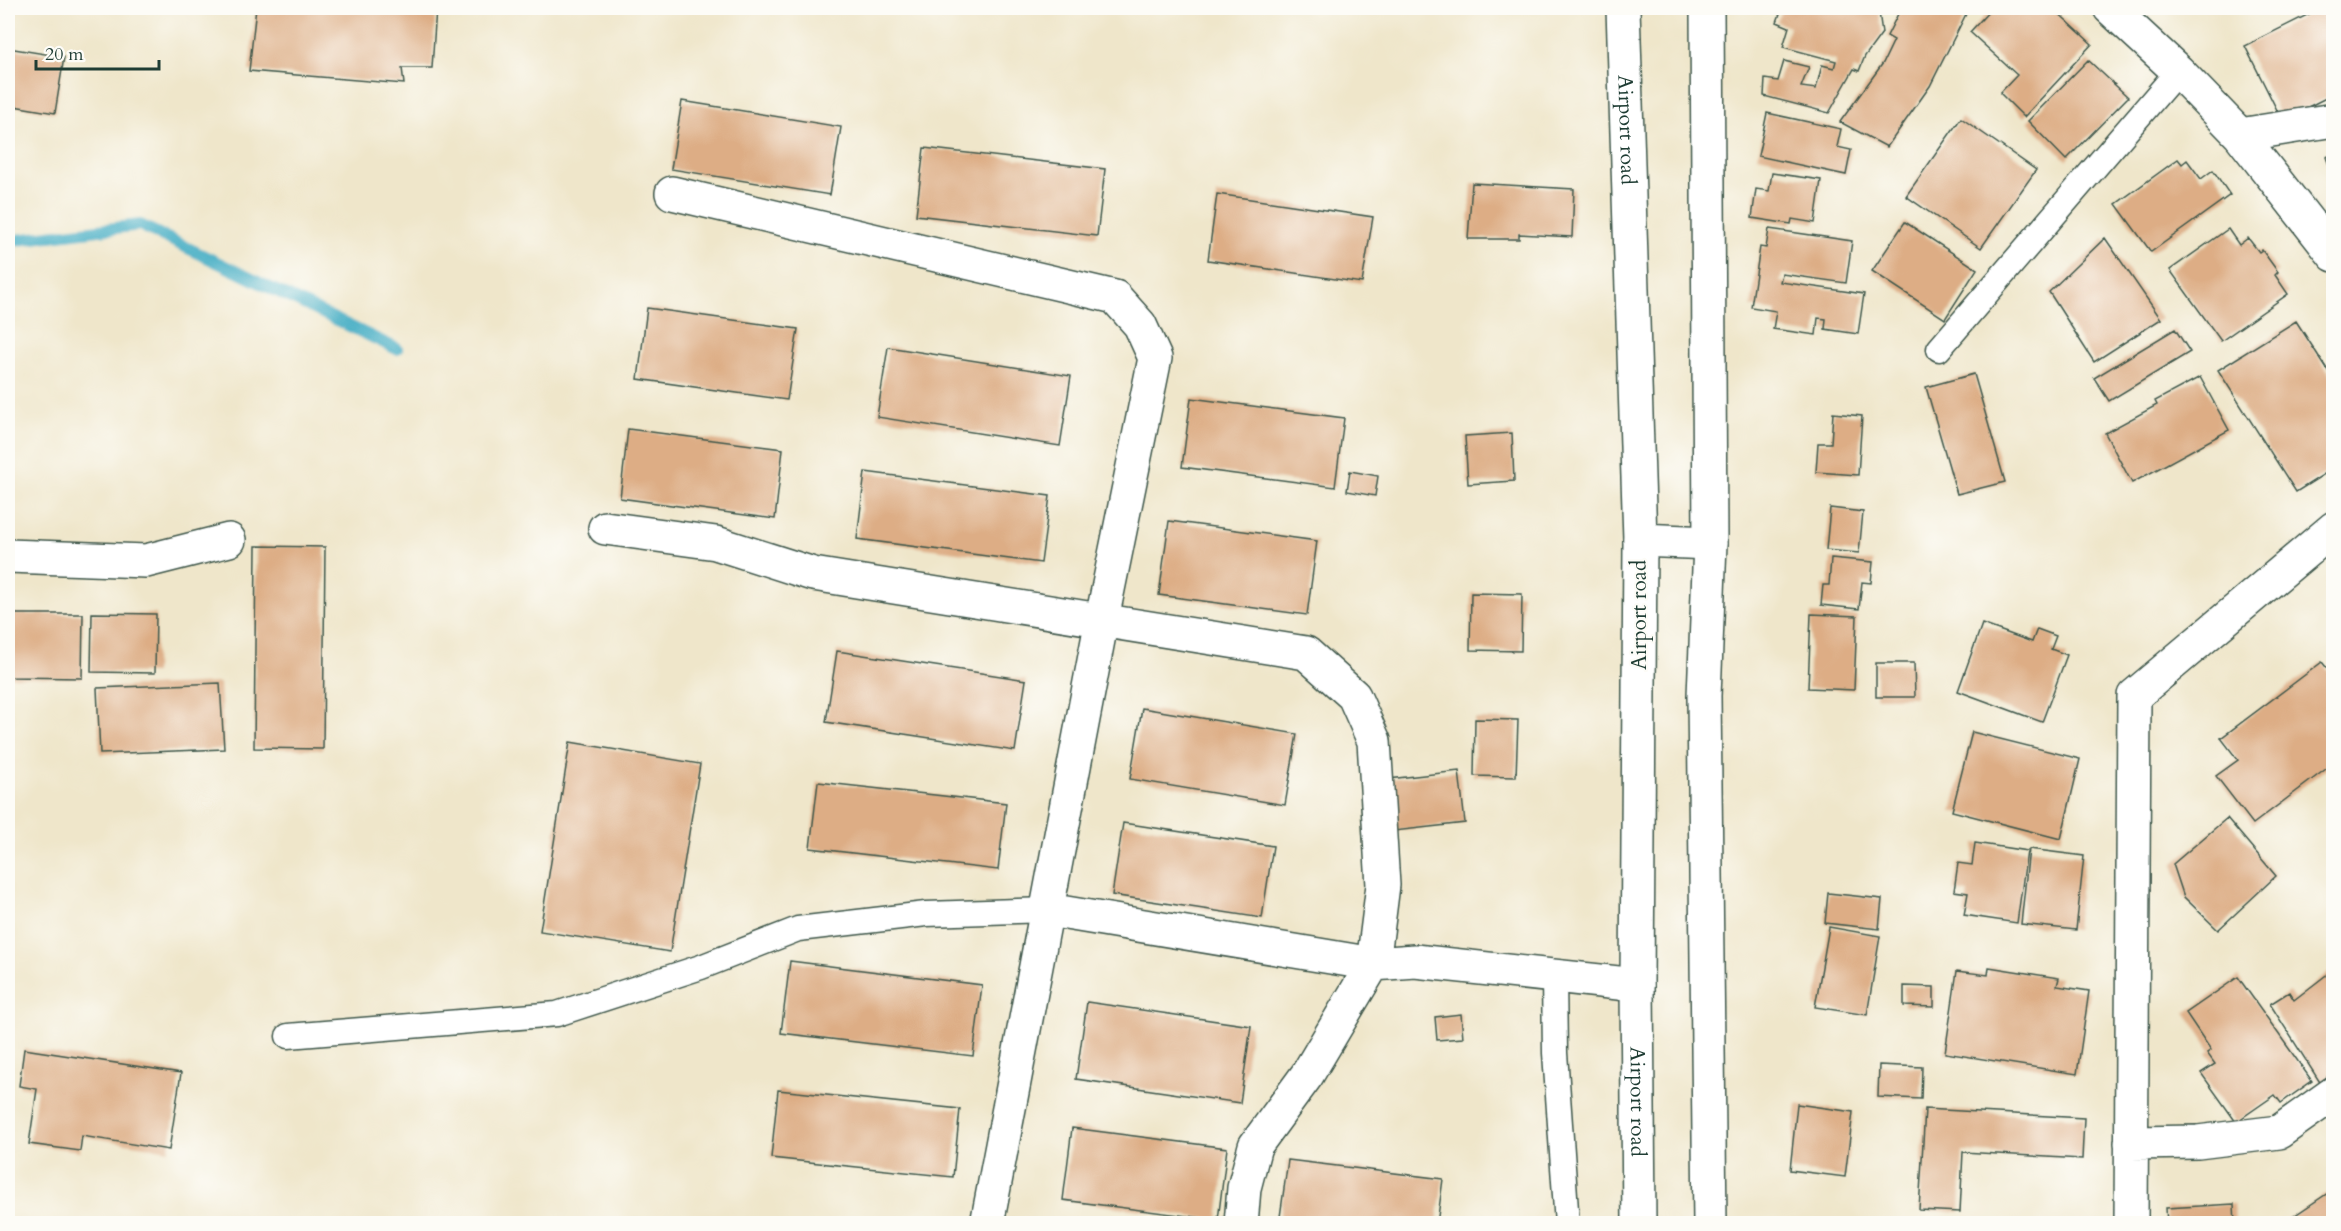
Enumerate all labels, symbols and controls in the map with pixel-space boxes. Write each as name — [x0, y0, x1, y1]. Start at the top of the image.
scale bar — [36, 33, 159, 71]
text: 20 m — [45, 42, 84, 67]
street label: Airport road — [1611, 74, 1643, 186]
street label: Airport road — [1625, 560, 1654, 670]
street label: Airport road — [1623, 1046, 1653, 1157]

